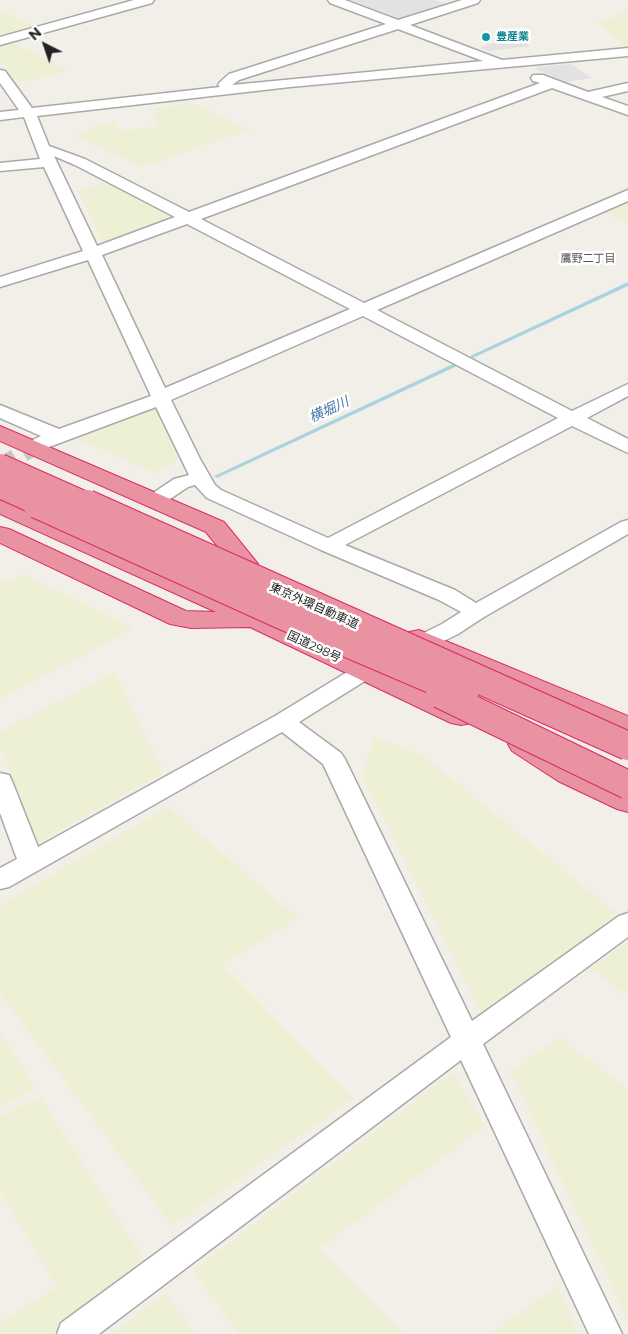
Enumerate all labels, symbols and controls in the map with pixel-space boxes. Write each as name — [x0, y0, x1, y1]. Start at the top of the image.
north arrow — [20, 20, 70, 70]
text: N — [25, 23, 45, 44]
place label: 豊産業 — [496, 30, 529, 44]
marker: 豊産業 — [480, 31, 492, 43]
district label: 鷹野二丁目 — [561, 252, 615, 266]
water label: 横堀川 — [306, 394, 352, 426]
street label: 東京外環自動車道 — [267, 580, 361, 632]
street label: 国道298号 — [285, 628, 343, 666]

